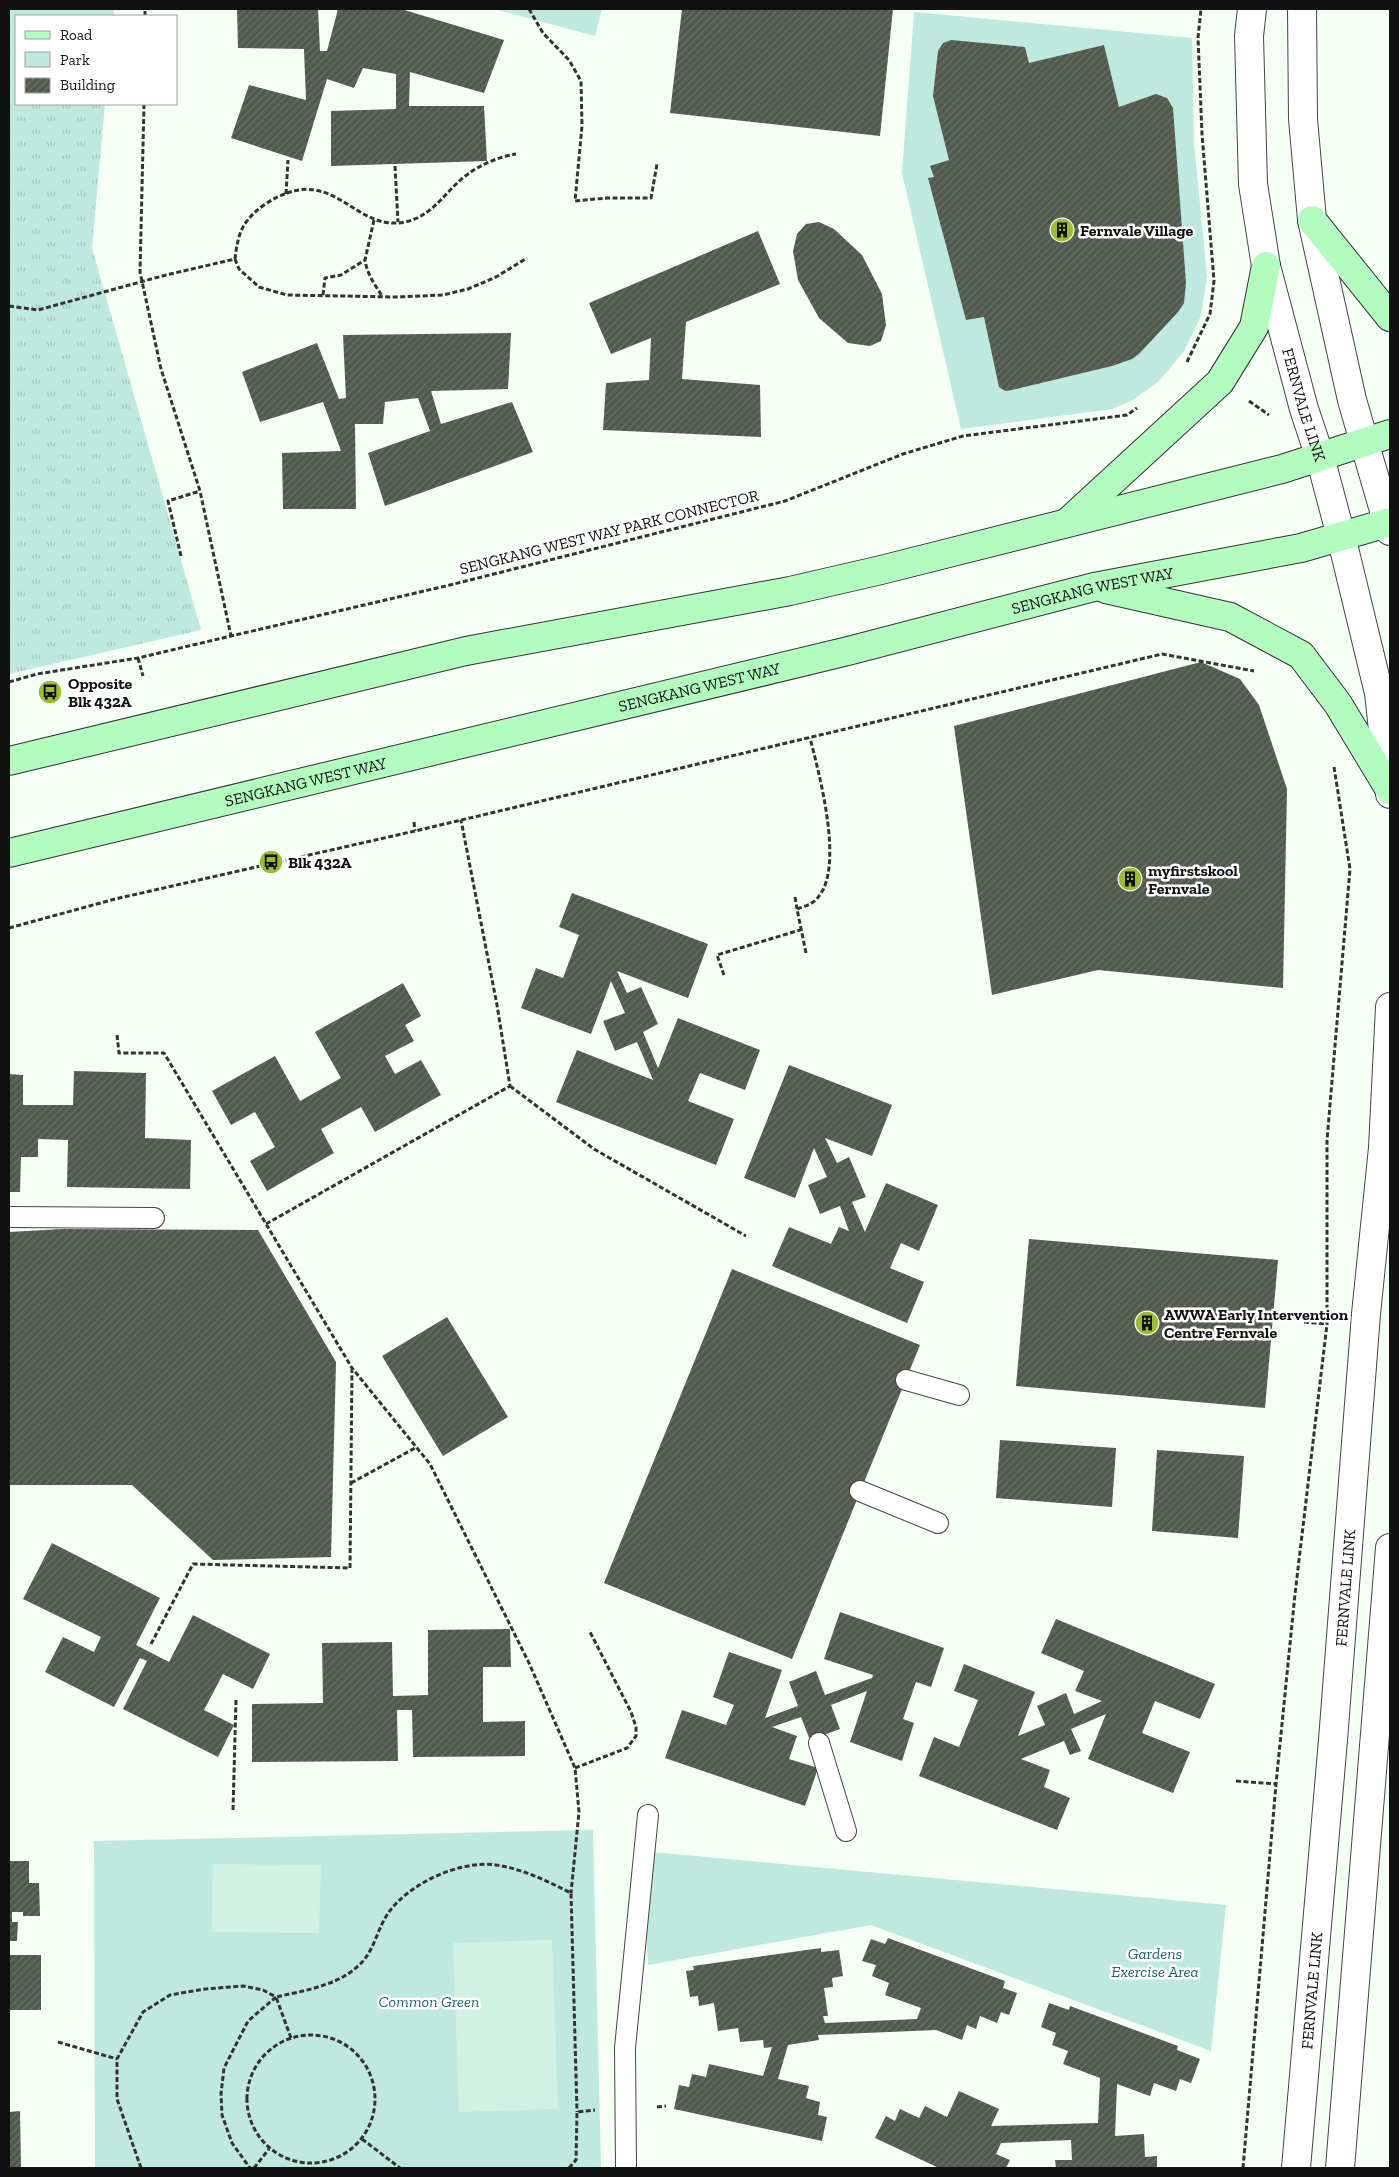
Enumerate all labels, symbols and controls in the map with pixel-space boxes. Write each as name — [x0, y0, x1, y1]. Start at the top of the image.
legend — [15, 15, 178, 105]
text: Road — [60, 26, 93, 44]
text: Park — [60, 51, 90, 69]
text: Building — [60, 76, 115, 94]
building icon: Fernvale Village — [1049, 217, 1075, 243]
place label: Fernvale Village — [1080, 221, 1194, 240]
street label: FERNVALE LINK — [1279, 346, 1330, 464]
street label: SENGKANG WEST WAY PARK CONNECTOR — [458, 486, 761, 578]
street label: SENGKANG WEST WAY — [1009, 563, 1175, 618]
street label: SENGKANG WEST WAY — [616, 658, 782, 715]
place label: Opposite Blk 432A — [68, 674, 133, 711]
bus stop icon: Opposite Blk 432A — [37, 679, 63, 705]
street label: SENGKANG WEST WAY — [223, 753, 388, 810]
bus stop icon: Blk 432A — [258, 849, 284, 875]
place label: Blk 432A — [288, 853, 352, 872]
place label: myfirstskool Fernvale — [1148, 861, 1238, 898]
building icon: myfirstskool Fernvale — [1117, 866, 1143, 892]
place label: AWWA Early Intervention Centre Fernvale — [1164, 1305, 1349, 1342]
building icon: AWWA Early Intervention Centre Fernvale — [1134, 1310, 1160, 1336]
street label: FERNVALE LINK — [1331, 1528, 1359, 1647]
street label: FERNVALE LINK — [1297, 1931, 1326, 2050]
park label: Gardens Exercise Area — [1111, 1944, 1199, 1981]
park label: Common Green — [379, 1992, 479, 2011]

